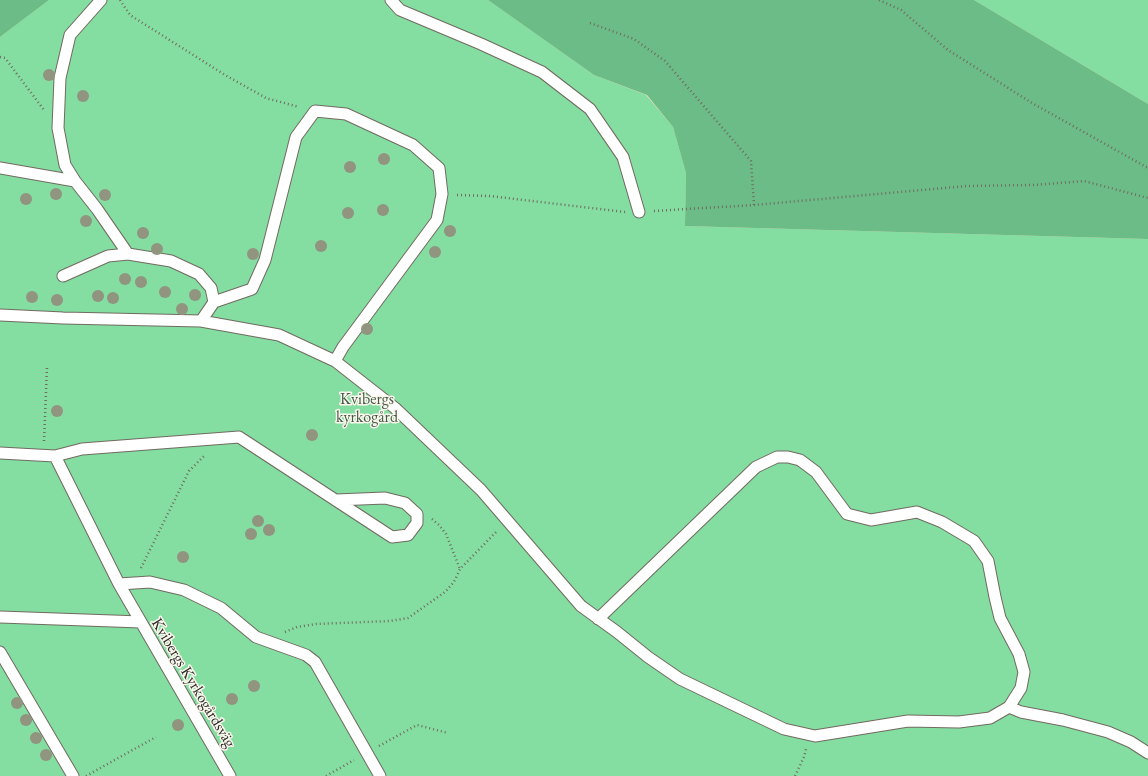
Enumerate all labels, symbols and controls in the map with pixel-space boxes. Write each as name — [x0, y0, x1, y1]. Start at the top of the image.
park label: Kvibergs kyrkogård — [336, 390, 398, 428]
street label: Kvibergs Kyrkogårdsväg — [147, 615, 239, 751]

